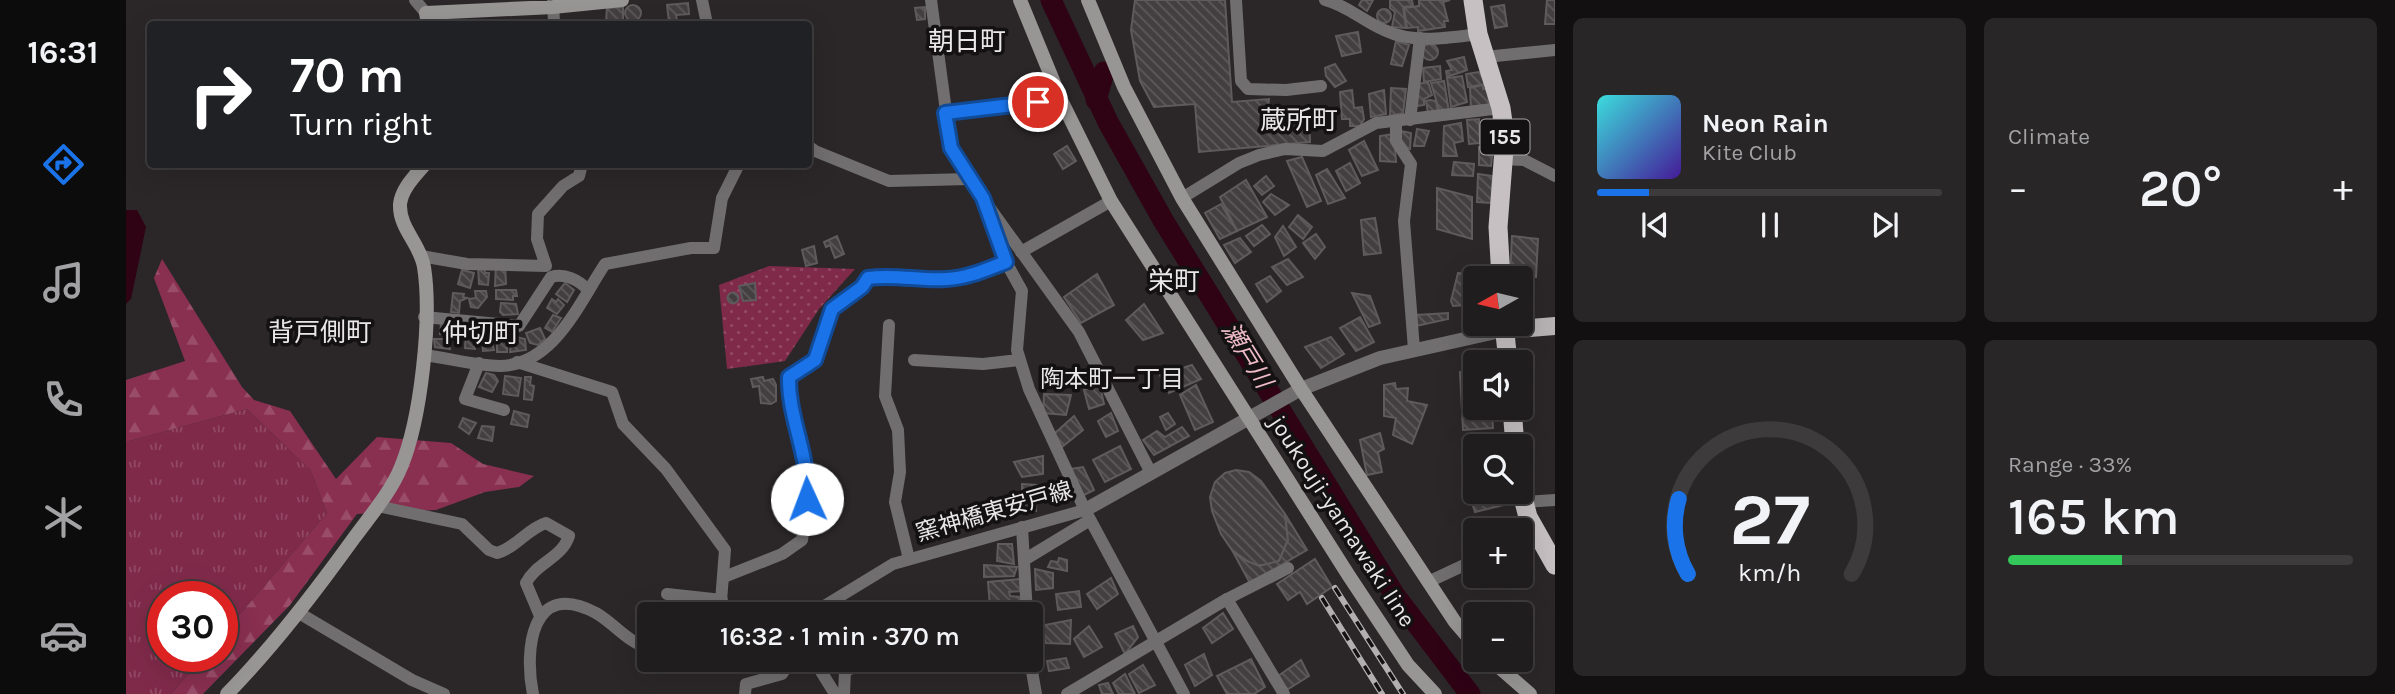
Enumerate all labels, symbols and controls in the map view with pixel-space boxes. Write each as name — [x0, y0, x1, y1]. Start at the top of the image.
district label: 朝日町 — [928, 26, 1006, 57]
text: 16:31 — [28, 34, 98, 71]
text: 70 m — [290, 47, 404, 104]
icon: right — [175, 49, 266, 140]
pin — [1008, 72, 1068, 132]
icon: arrive — [1019, 83, 1057, 121]
district label: 蔵所町 — [1260, 105, 1338, 136]
text: Turn right — [290, 106, 432, 143]
text: Neon Rain — [1702, 108, 1829, 139]
road number: 155 — [1480, 120, 1530, 154]
text: Climate — [2008, 123, 2090, 150]
text: Kite Club — [1702, 139, 1797, 166]
icon: directions — [39, 140, 88, 189]
text: 20° — [2139, 158, 2222, 219]
text: − — [2008, 166, 2028, 211]
text: + — [2333, 166, 2353, 211]
icon: previous — [1636, 206, 1674, 244]
icon: pause — [1751, 206, 1789, 244]
icon: next — [1866, 206, 1904, 244]
icon: music — [39, 258, 88, 307]
district label: 栄町 — [1148, 266, 1200, 297]
north arrow — [1463, 266, 1533, 336]
map controls — [1463, 266, 1533, 672]
district label: 背戸側町 — [268, 317, 372, 348]
water label: 瀬戸川 — [1216, 317, 1280, 395]
district label: 仲切町 — [442, 318, 520, 349]
button: sound — [1463, 350, 1533, 420]
district label: 陶本町一丁目 — [1040, 365, 1184, 393]
icon: phone — [39, 375, 88, 424]
street label: joukouji-yamawaki line — [1263, 409, 1421, 632]
button: search — [1463, 434, 1533, 504]
text: Range · 33% — [2008, 451, 2132, 478]
position arrow — [770, 462, 844, 536]
street label: 窯神橋東安戸線 — [913, 476, 1075, 547]
text: 27 — [1729, 477, 1810, 562]
text: 165 km — [2008, 486, 2180, 547]
icon: climate — [39, 493, 88, 542]
button: + — [1463, 518, 1533, 588]
text: km/h — [1738, 558, 1801, 587]
speed limit sign: 30 — [147, 581, 238, 672]
button: − — [1463, 602, 1533, 672]
icon: car — [39, 611, 88, 660]
text: 16:32 · 1 min · 370 m — [720, 621, 960, 652]

